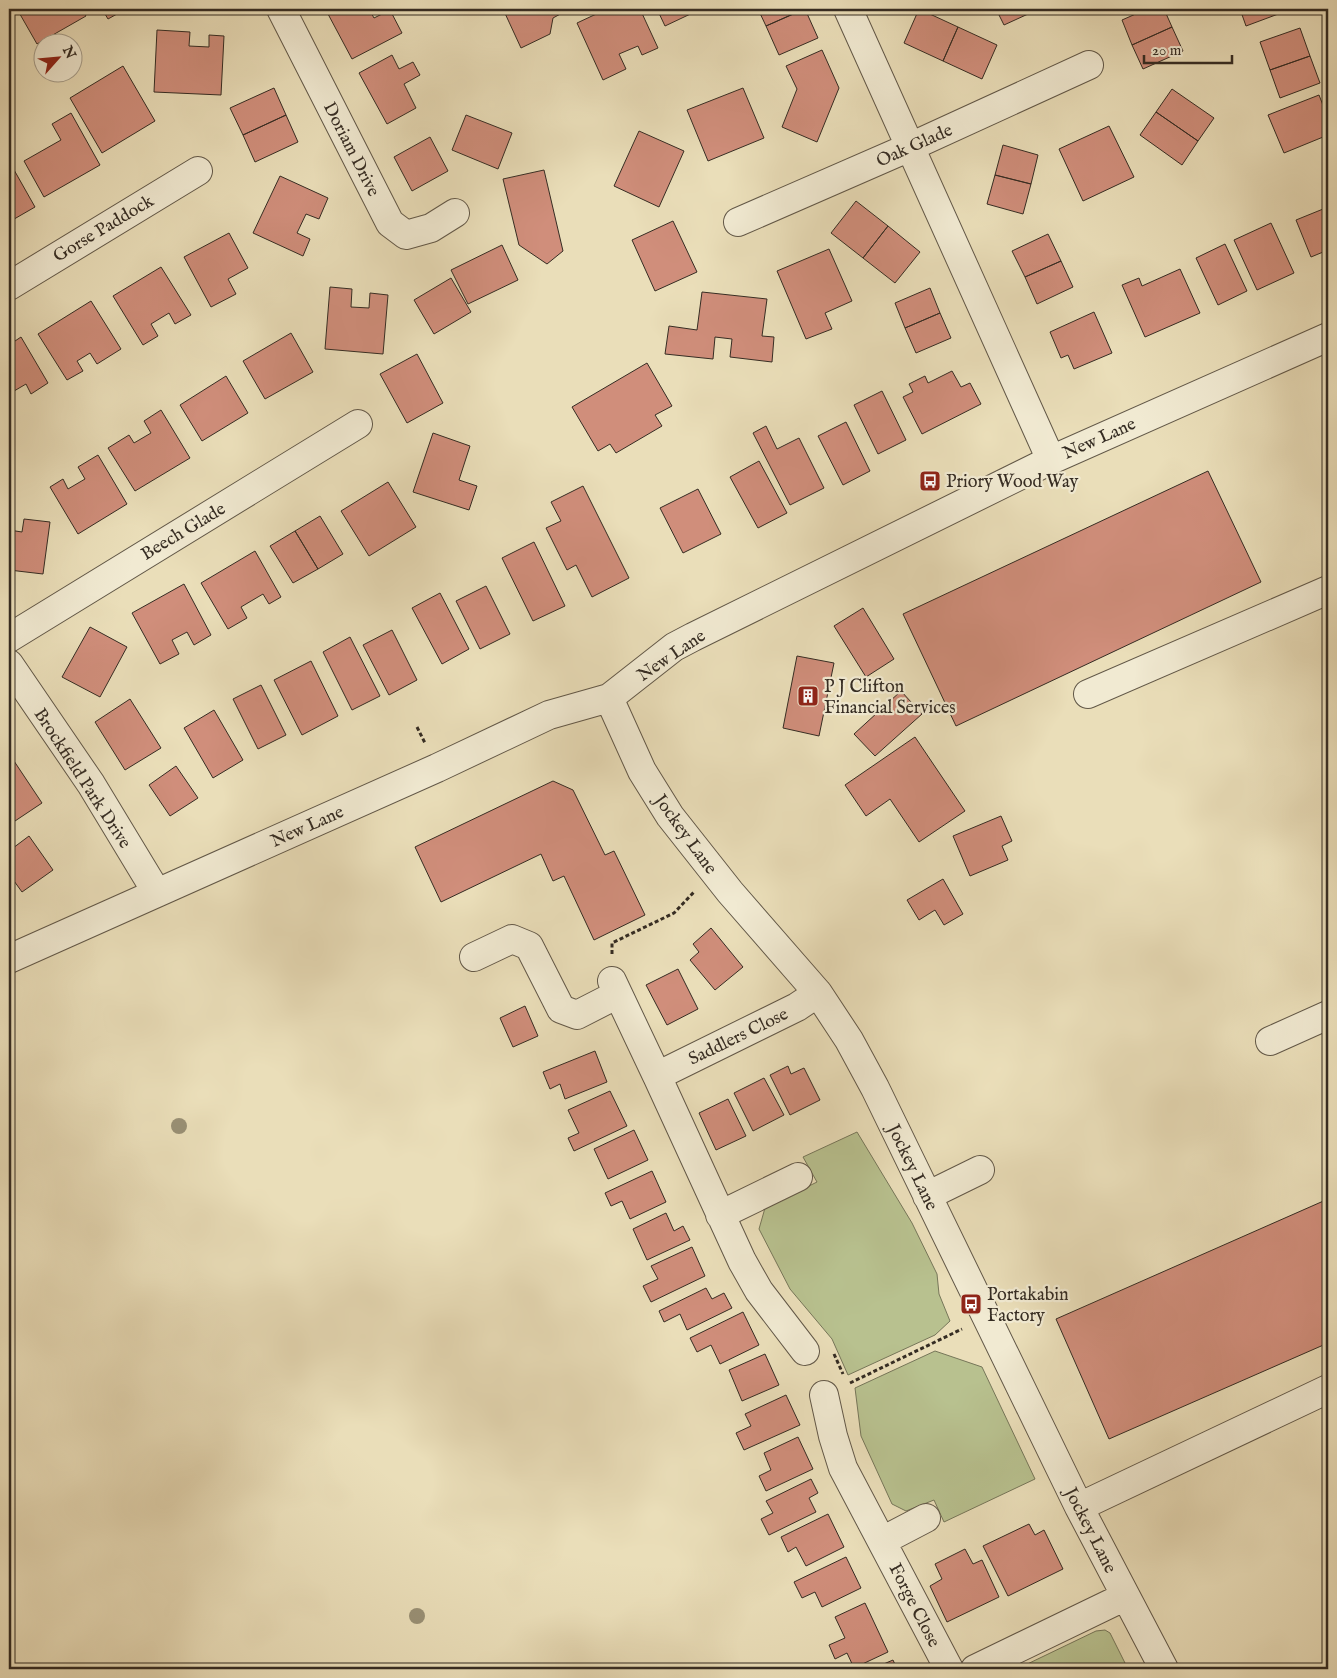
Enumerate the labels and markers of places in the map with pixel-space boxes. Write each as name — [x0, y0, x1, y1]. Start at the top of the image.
bus stop icon: Priory Wood Way — [918, 469, 942, 493]
place label: Priory Wood Way — [946, 471, 1079, 494]
place label: P J Clifton Financial Services — [824, 676, 956, 720]
building icon: P J Clifton Financial Services — [796, 684, 820, 708]
place label: Portakabin Factory — [987, 1284, 1069, 1328]
bus stop icon: Portakabin Factory — [959, 1292, 983, 1316]

